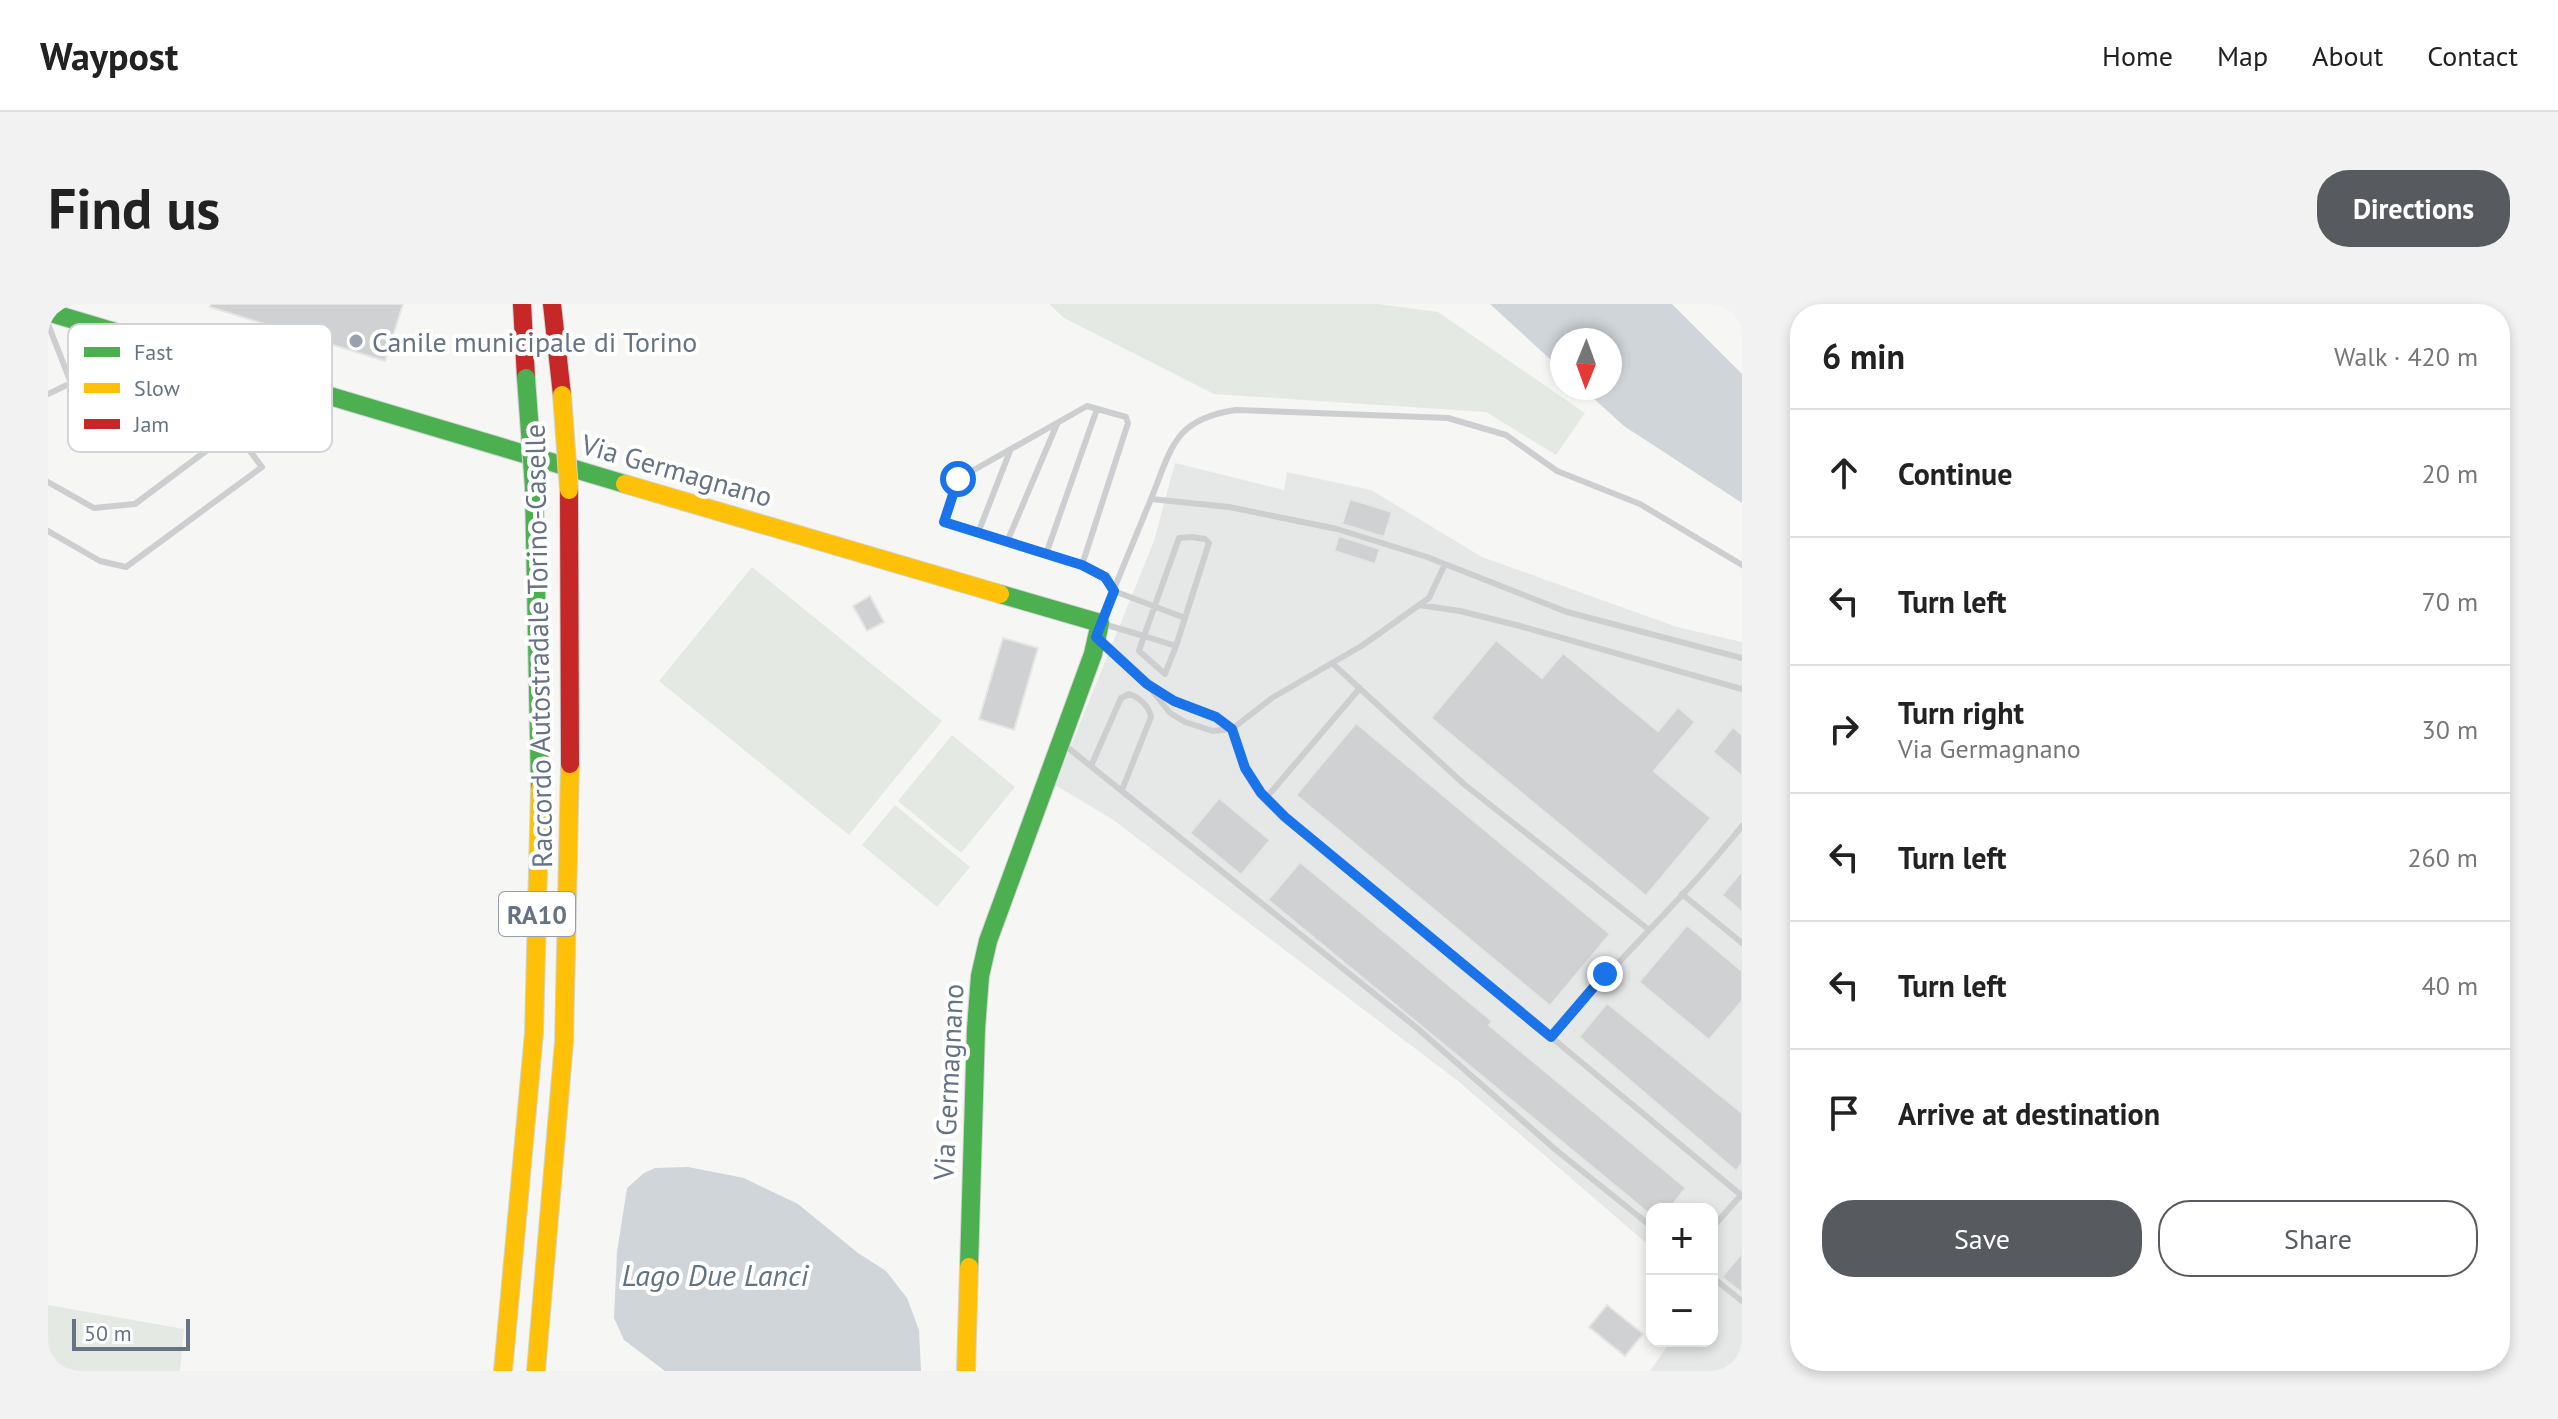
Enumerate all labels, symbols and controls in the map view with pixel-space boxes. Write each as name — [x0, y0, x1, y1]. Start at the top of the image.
text: Waypost — [40, 31, 178, 80]
text: Home — [2102, 37, 2173, 74]
text: Map — [2217, 37, 2268, 74]
text: About — [2312, 37, 2383, 74]
text: Contact — [2427, 37, 2518, 74]
button: Directions — [2317, 170, 2510, 247]
text: Find us — [48, 172, 220, 244]
place label: Canile municipale di Torino — [372, 323, 697, 360]
legend — [68, 324, 332, 452]
north arrow — [1550, 328, 1622, 400]
marker: Canile municipale di Torino — [347, 332, 365, 350]
text: 6 min — [1822, 334, 1905, 378]
text: Fast — [134, 338, 174, 366]
text: Walk · 420 m — [2334, 340, 2478, 373]
text: Slow — [134, 374, 180, 402]
text: Jam — [133, 410, 169, 438]
street label: Raccordo Autostradale Torino-Caselle — [516, 424, 560, 868]
street label: Via Germagnano — [576, 425, 777, 515]
icon: ahead — [1822, 451, 1866, 495]
text: Continue — [1898, 454, 2012, 493]
text: 20 m — [2422, 457, 2478, 490]
route start — [940, 461, 976, 497]
icon: left — [1822, 579, 1866, 623]
text: Turn left — [1898, 582, 2006, 621]
text: 70 m — [2422, 585, 2478, 618]
text: Turn right — [1898, 693, 2024, 732]
icon: right — [1822, 707, 1866, 751]
text: 30 m — [2422, 713, 2478, 746]
text: Via Germagnano — [1898, 732, 2081, 765]
icon: left — [1822, 835, 1866, 879]
text: Turn left — [1898, 838, 2006, 877]
text: 260 m — [2407, 841, 2478, 874]
road number: RA10 — [499, 892, 575, 936]
route end — [1587, 956, 1623, 992]
icon: left — [1822, 963, 1866, 1007]
text: Turn left — [1898, 966, 2006, 1005]
text: 40 m — [2422, 969, 2478, 1002]
street label: Via Germagnano — [924, 983, 972, 1182]
icon: arrive — [1822, 1091, 1866, 1135]
text: Arrive at destination — [1898, 1094, 2160, 1133]
button: Save — [1822, 1200, 2142, 1277]
button: Share — [2158, 1200, 2478, 1277]
map controls — [1646, 1203, 1718, 1347]
button: + — [1646, 1203, 1718, 1275]
water label: Lago Due Lanci — [622, 1255, 810, 1294]
button: − — [1646, 1275, 1718, 1347]
scale bar — [72, 1315, 190, 1351]
text: 50 m — [84, 1319, 132, 1347]

